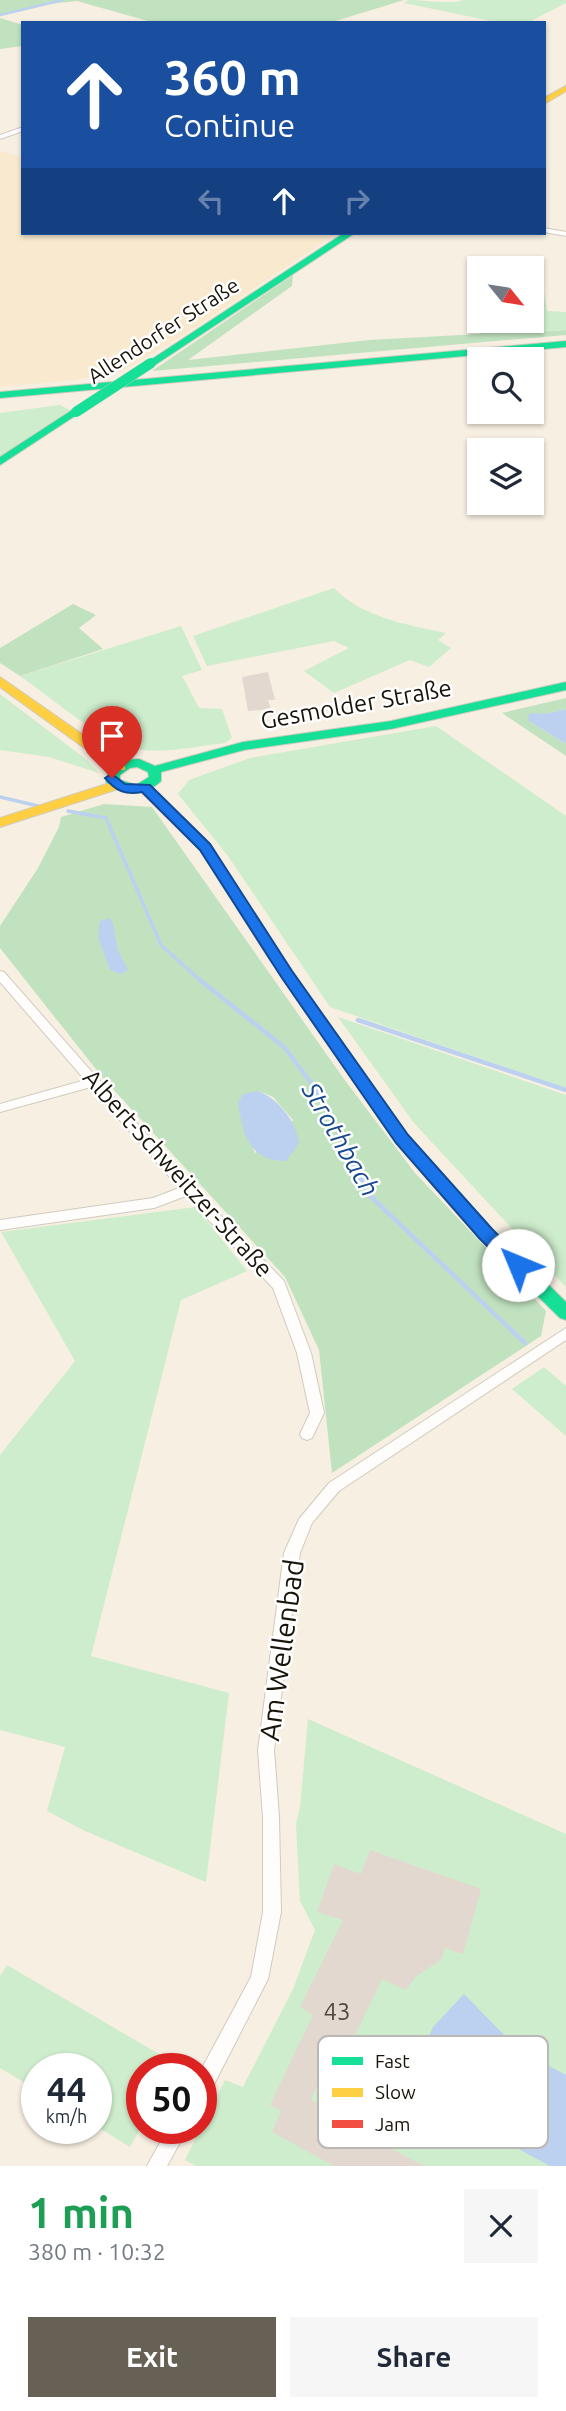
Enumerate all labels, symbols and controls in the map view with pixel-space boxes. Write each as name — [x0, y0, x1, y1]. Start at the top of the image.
icon: ahead — [49, 49, 140, 140]
text: 360 m — [164, 49, 301, 104]
text: Continue — [164, 107, 295, 143]
icon: left — [192, 182, 230, 220]
icon: ahead — [265, 182, 303, 220]
icon: right — [338, 182, 376, 220]
north arrow — [467, 256, 544, 332]
map controls — [467, 256, 544, 515]
street label: Allendorfer Straße — [83, 272, 243, 388]
button: search — [467, 347, 544, 424]
button: layers — [467, 438, 544, 515]
street label: Gesmolder Straße — [258, 674, 454, 734]
pin — [82, 706, 142, 778]
icon: arrive — [93, 717, 131, 755]
street label: Albert-Schweitzer-Straße — [78, 1064, 278, 1282]
water label: Strothbach — [296, 1076, 385, 1201]
position arrow — [481, 1228, 555, 1302]
street label: Am Wellenbad — [253, 1557, 309, 1743]
house number: 43 — [323, 1998, 351, 2025]
legend — [318, 2036, 548, 2148]
text: Fast — [375, 2050, 410, 2072]
speed limit sign: 50 — [126, 2053, 217, 2144]
text: 44 — [47, 2069, 86, 2109]
text: Slow — [375, 2081, 416, 2103]
text: km/h — [46, 2106, 87, 2126]
text: Jam — [375, 2113, 411, 2135]
text: 1 min — [28, 2189, 134, 2236]
button: close — [464, 2189, 538, 2263]
text: 380 m · 10:32 — [28, 2239, 166, 2264]
button: Exit — [28, 2317, 276, 2397]
button: Share — [290, 2317, 538, 2397]

